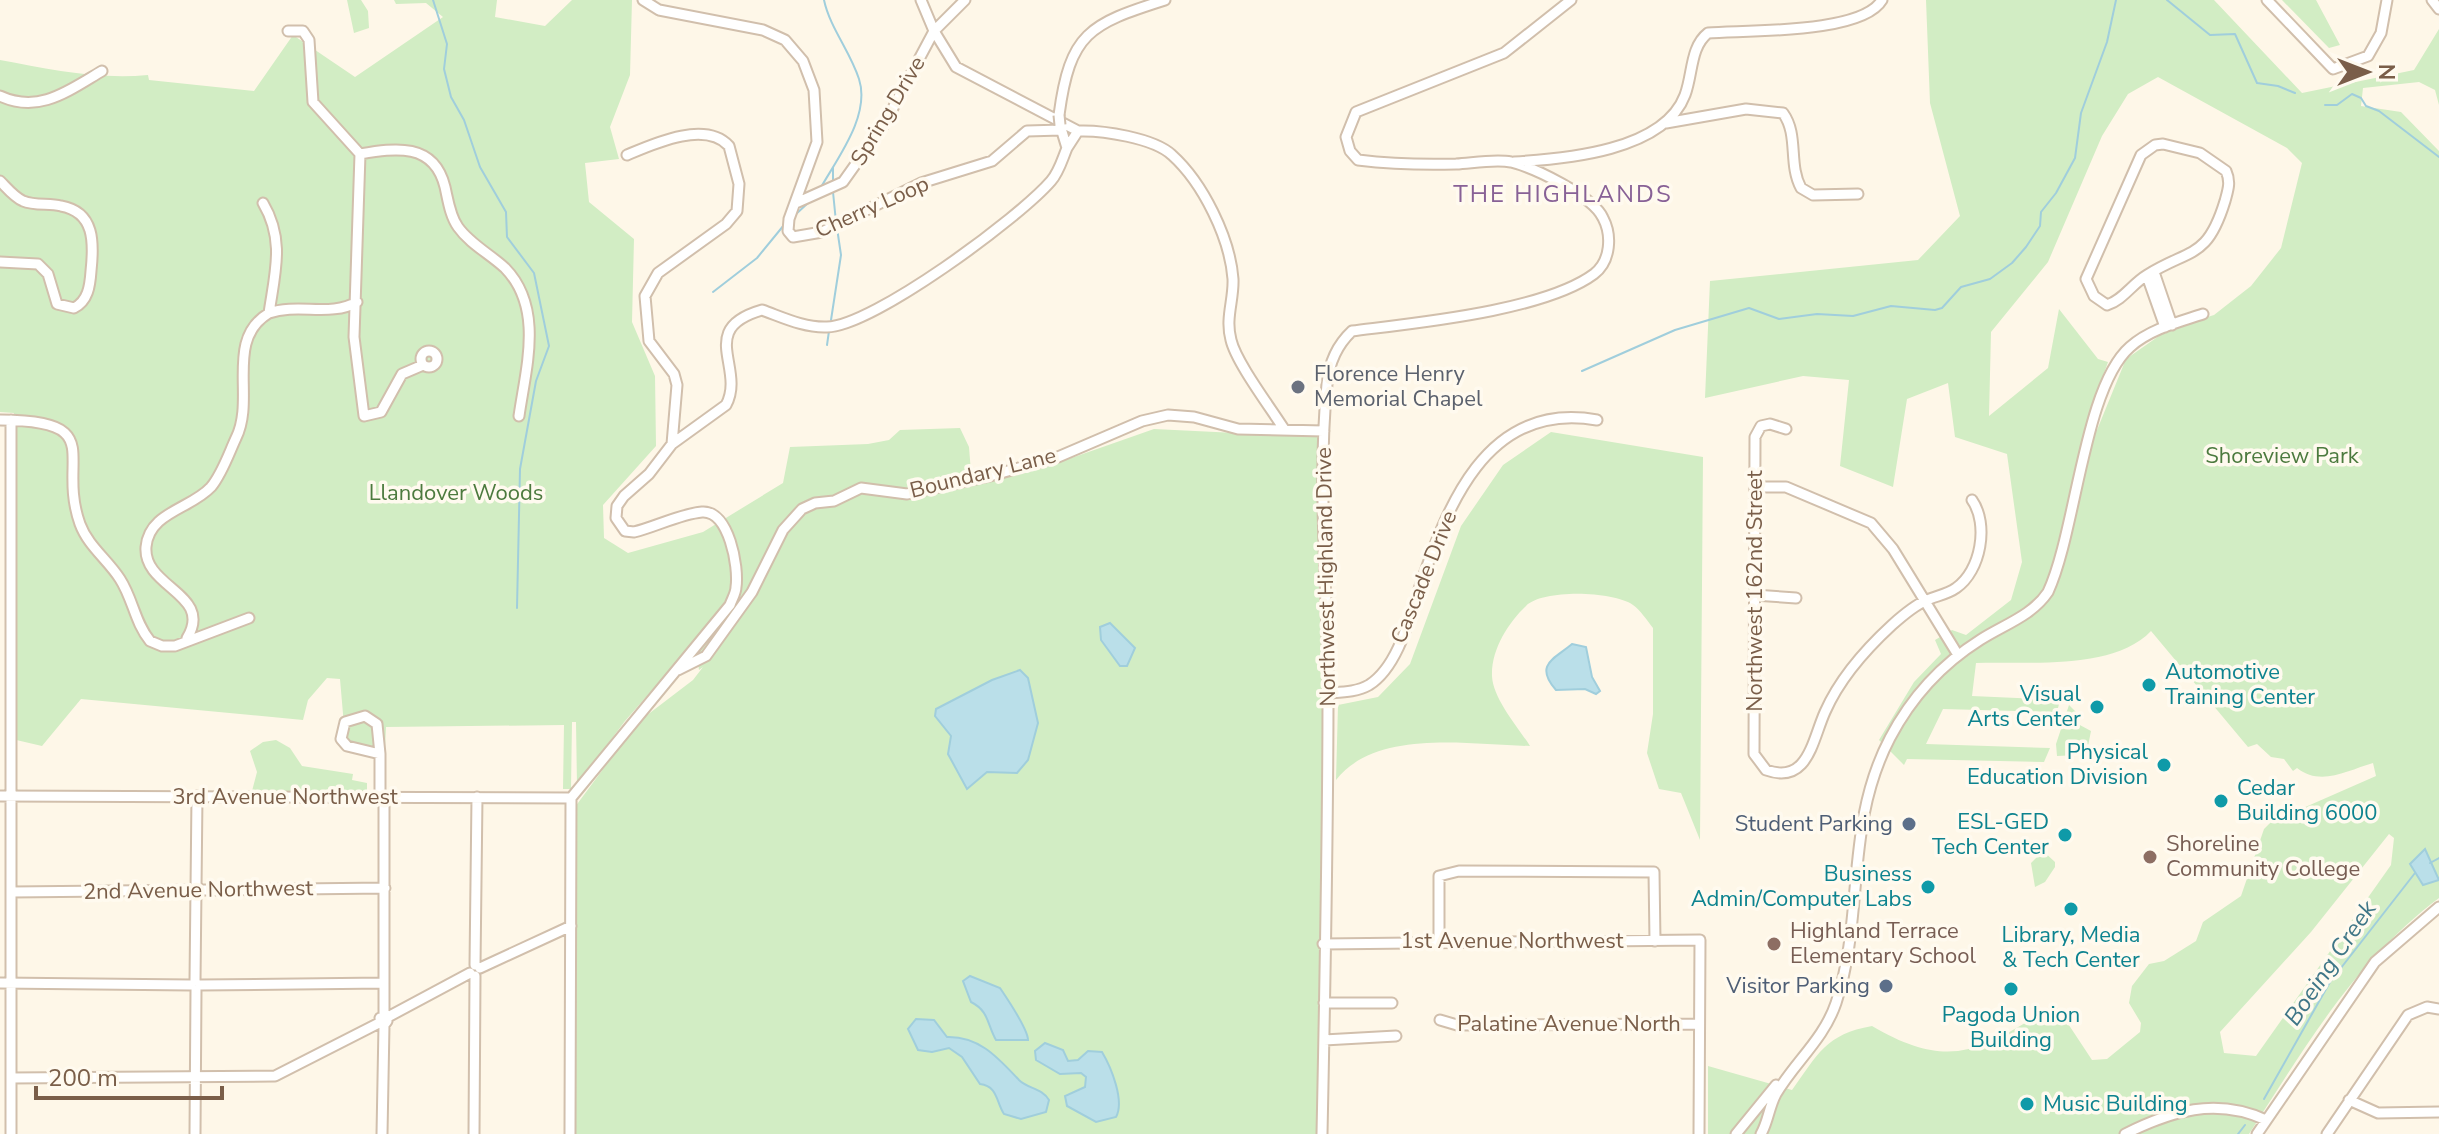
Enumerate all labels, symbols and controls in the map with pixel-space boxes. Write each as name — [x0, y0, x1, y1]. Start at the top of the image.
north arrow — [2327, 32, 2407, 112]
street label: Spring Drive — [844, 51, 932, 171]
text: N — [2371, 64, 2401, 80]
street label: Cherry Loop — [810, 169, 934, 245]
district label: THE HIGHLANDS — [1453, 178, 1673, 210]
place label: Florence Henry Memorial Chapel — [1314, 359, 1483, 414]
marker: Florence Henry Memorial Chapel — [1289, 378, 1307, 396]
street label: Boundary Lane — [907, 440, 1059, 506]
park label: Shoreview Park — [2205, 441, 2360, 471]
street label: Northwest Highland Drive — [1309, 447, 1343, 707]
street label: Northwest 162nd Street — [1740, 470, 1770, 712]
park label: Llandover Woods — [369, 478, 543, 508]
street label: Cascade Drive — [1384, 506, 1464, 648]
place label: Automotive Training Center — [2165, 657, 2315, 712]
marker: Automotive Training Center — [2140, 676, 2158, 694]
place label: Visual Arts Center — [1967, 679, 2081, 734]
marker: Visual Arts Center — [2088, 698, 2106, 716]
place label: Physical Education Division — [1967, 737, 2148, 792]
marker: Physical Education Division — [2155, 756, 2173, 774]
place label: Cedar Building 6000 — [2237, 773, 2378, 828]
street label: 3rd Avenue Northwest — [172, 782, 398, 812]
marker: Cedar Building 6000 — [2212, 792, 2230, 810]
place label: ESL-GED Tech Center — [1932, 807, 2049, 862]
place label: Student Parking — [1735, 809, 1893, 839]
marker: Student Parking — [1900, 815, 1918, 833]
marker: ESL-GED Tech Center — [2056, 826, 2074, 844]
place label: Shoreline Community College — [2166, 829, 2360, 884]
marker: Shoreline Community College — [2141, 848, 2159, 866]
place label: Business Admin/Computer Labs — [1691, 859, 1912, 914]
street label: 2nd Avenue Northwest — [83, 873, 314, 907]
marker: Business Admin/Computer Labs — [1919, 878, 1937, 896]
water label: Boeing Creek — [2276, 894, 2384, 1032]
marker: Library, Media & Tech Center — [2062, 900, 2080, 918]
place label: Highland Terrace Elementary School — [1790, 916, 1976, 971]
place label: Library, Media & Tech Center — [2002, 920, 2140, 975]
street label: 1st Avenue Northwest — [1401, 926, 1624, 956]
marker: Highland Terrace Elementary School — [1765, 935, 1783, 953]
place label: Visitor Parking — [1725, 971, 1870, 1001]
marker: Visitor Parking — [1877, 977, 1895, 995]
marker: Pagoda Union Building — [2002, 980, 2020, 998]
place label: Pagoda Union Building — [1942, 1000, 2080, 1055]
street label: Palatine Avenue North — [1457, 1009, 1681, 1039]
scale bar — [36, 1050, 222, 1100]
text: 200 m — [48, 1062, 118, 1094]
place label: Music Building — [2043, 1089, 2188, 1119]
marker: Music Building — [2018, 1095, 2036, 1113]

